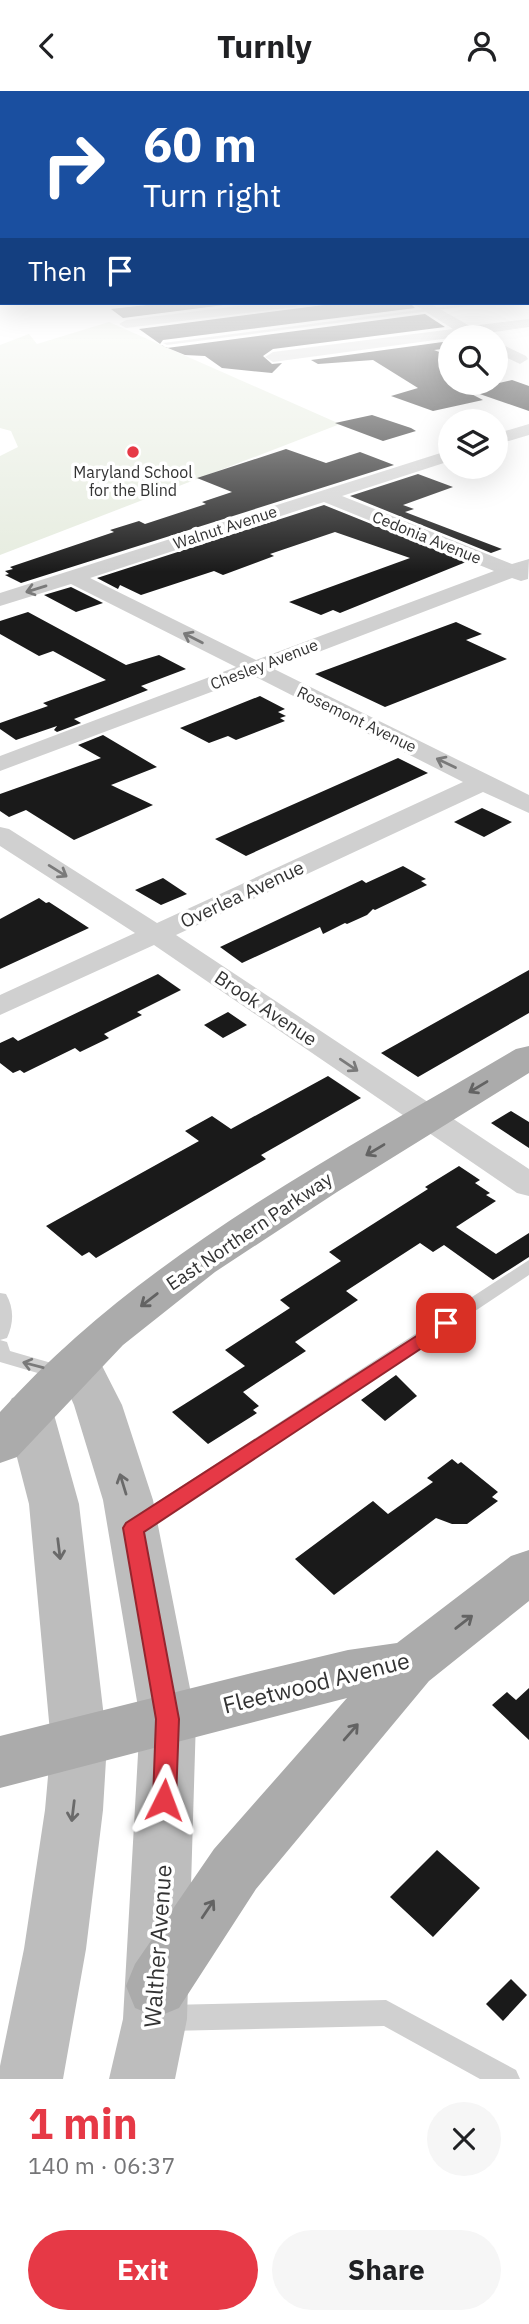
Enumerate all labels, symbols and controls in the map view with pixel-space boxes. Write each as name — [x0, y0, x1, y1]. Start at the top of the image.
text: Turnly — [217, 25, 312, 67]
icon: back — [28, 27, 66, 65]
icon: person — [463, 27, 501, 65]
text: 60 m — [143, 112, 257, 175]
icon: right — [28, 119, 119, 210]
text: Turn right — [143, 174, 281, 216]
icon: arrive — [101, 252, 139, 290]
text: Then — [28, 254, 87, 288]
map controls — [438, 325, 508, 479]
button: search — [438, 325, 508, 395]
button: layers — [438, 409, 508, 479]
marker: Maryland School for the Blind — [125, 444, 141, 460]
place label: Maryland School for the Blind — [73, 462, 193, 500]
street label: Walnut Avenue — [171, 501, 280, 553]
street label: Cedonia Avenue — [370, 506, 485, 568]
one-way arrow — [26, 583, 48, 596]
one-way arrow — [183, 630, 204, 644]
street label: Chesley Avenue — [207, 634, 321, 694]
street label: Rosemont Avenue — [294, 681, 420, 757]
one-way arrow — [436, 756, 457, 770]
street label: Overlea Avenue — [176, 855, 308, 933]
one-way arrow — [47, 865, 67, 879]
street label: Brook Avenue — [210, 965, 322, 1051]
one-way arrow — [339, 1058, 358, 1072]
one-way arrow — [468, 1081, 488, 1095]
one-way arrow — [365, 1143, 385, 1157]
street label: East Northern Parkway — [161, 1166, 337, 1296]
one-way arrow — [140, 1292, 158, 1307]
pin — [416, 1293, 476, 1353]
icon: arrive — [427, 1304, 465, 1342]
one-way arrow — [22, 1358, 44, 1371]
one-way arrow — [116, 1473, 129, 1495]
one-way arrow — [53, 1537, 66, 1560]
one-way arrow — [454, 1614, 472, 1629]
street label: Fleetwood Avenue — [220, 1644, 412, 1720]
one-way arrow — [343, 1724, 359, 1742]
position arrow — [127, 1763, 201, 1837]
one-way arrow — [67, 1799, 80, 1822]
street label: Walther Avenue — [136, 1864, 178, 2028]
one-way arrow — [201, 1900, 215, 1919]
text: 1 min — [28, 2096, 138, 2151]
button: close — [427, 2102, 501, 2176]
text: 140 m · 06:37 — [28, 2150, 175, 2180]
button: Exit — [28, 2230, 258, 2310]
button: Share — [272, 2230, 501, 2310]

